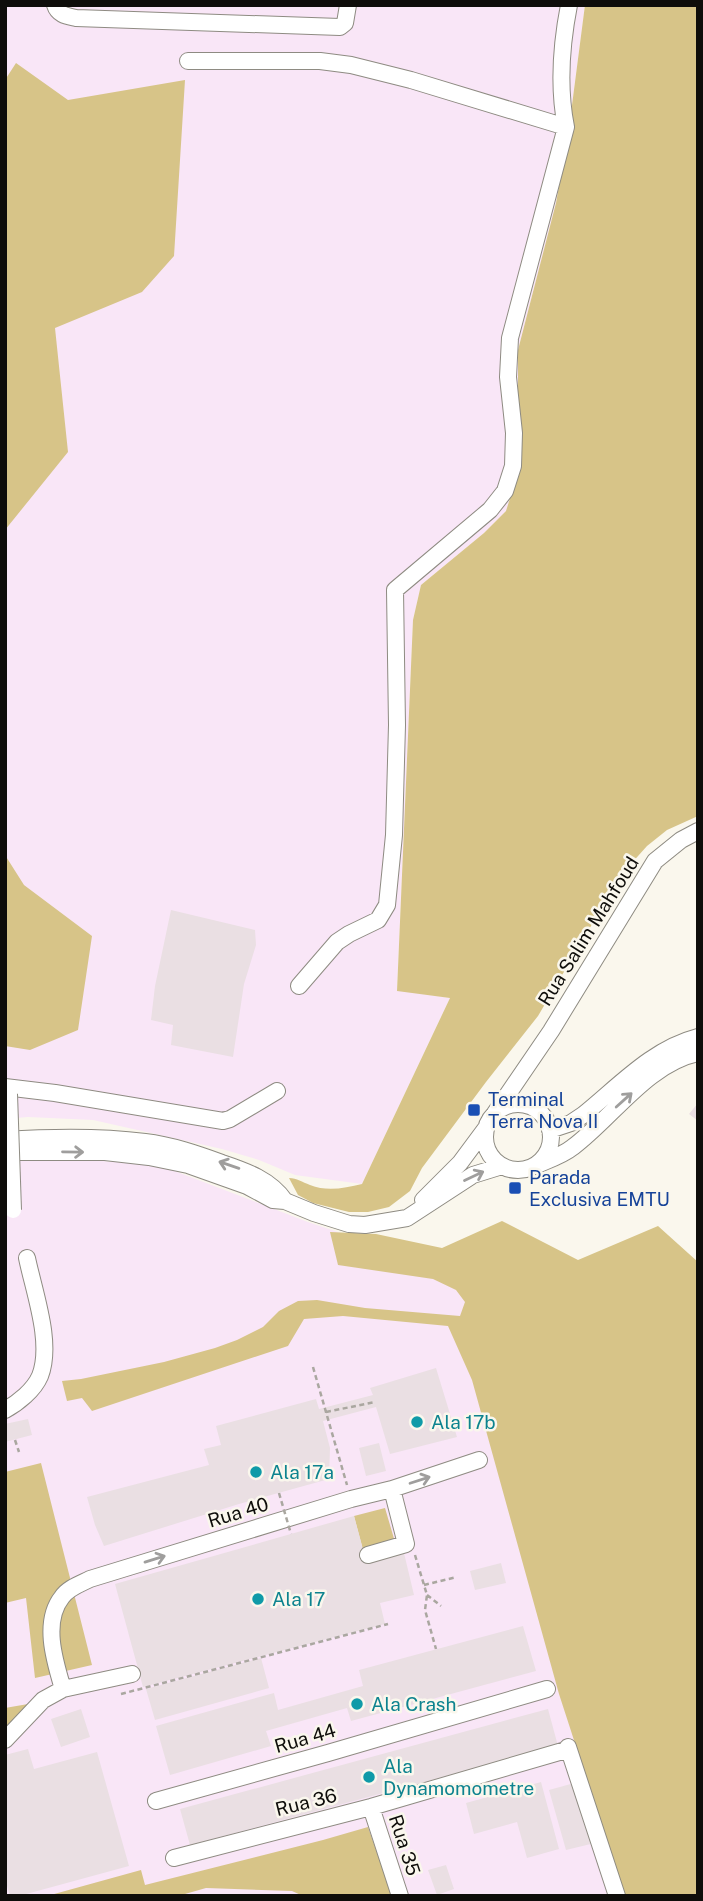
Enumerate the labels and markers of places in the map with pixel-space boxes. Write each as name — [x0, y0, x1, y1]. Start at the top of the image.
place label: Terminal Terra Nova II — [488, 1088, 598, 1132]
marker: Terminal Terra Nova II — [466, 1102, 482, 1118]
place label: Parada Exclusiva EMTU — [529, 1166, 670, 1210]
marker: Parada Exclusiva EMTU — [507, 1180, 523, 1196]
place label: Ala 17b — [431, 1411, 496, 1433]
marker: Ala 17b — [409, 1414, 425, 1430]
place label: Ala 17a — [270, 1461, 334, 1483]
marker: Ala 17a — [248, 1464, 264, 1480]
place label: Ala 17 — [272, 1588, 325, 1610]
marker: Ala 17 — [250, 1591, 266, 1607]
place label: Ala Crash — [371, 1693, 456, 1715]
marker: Ala Crash — [349, 1696, 365, 1712]
place label: Ala Dynamomometre — [383, 1755, 534, 1799]
marker: Ala Dynamomometre — [361, 1769, 377, 1785]

